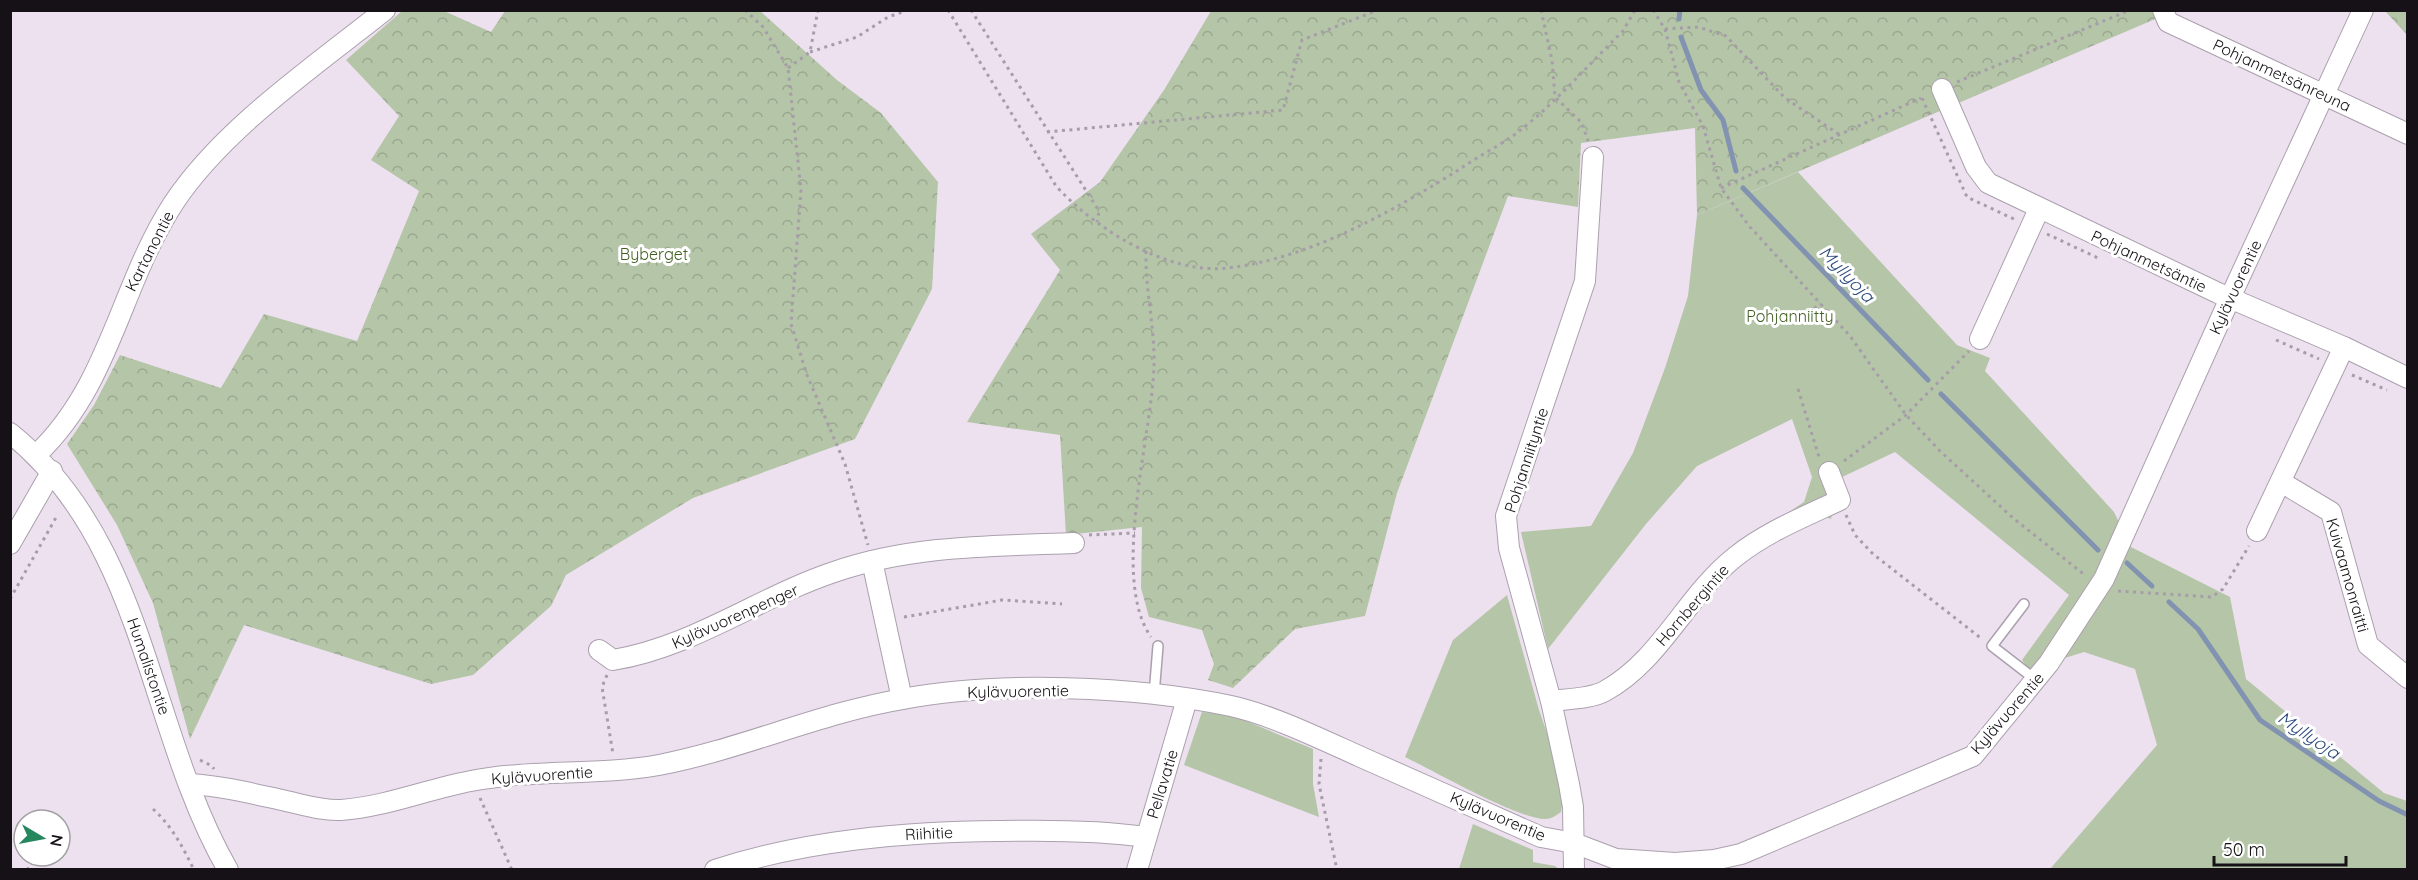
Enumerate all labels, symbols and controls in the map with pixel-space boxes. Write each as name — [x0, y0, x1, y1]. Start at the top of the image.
street label: Pohjanmetsänreuna — [2210, 34, 2354, 116]
street label: Kartanontie — [120, 207, 178, 295]
street label: Pohjanmetsäntie — [2088, 225, 2210, 297]
street label: Kylävuorentie — [2204, 237, 2266, 337]
water label: Myllyoja — [1814, 241, 1880, 308]
park label: Byberget — [620, 244, 688, 264]
park label: Pohjanniitty — [1746, 306, 1834, 326]
street label: Pohjanniityntie — [1500, 405, 1552, 515]
street label: Kuivaamonraitti — [2322, 516, 2374, 634]
street label: Hornbergintie — [1651, 560, 1733, 650]
street label: Kylävuorenpenger — [668, 579, 802, 653]
street label: Humalistontie — [123, 615, 175, 717]
street label: Kylävuorentie — [1966, 668, 2048, 758]
street label: Kylävuorentie — [967, 680, 1069, 702]
water label: Myllyoja — [2274, 706, 2345, 765]
street label: Pellavatie — [1142, 747, 1182, 821]
street label: Kylävuorentie — [490, 761, 594, 789]
street label: Kylävuorentie — [1447, 787, 1549, 845]
north arrow — [12, 808, 72, 868]
street label: Riihitie — [905, 822, 953, 844]
scale bar — [2214, 829, 2346, 867]
text: N — [46, 833, 68, 848]
text: 50 m — [2223, 838, 2265, 861]

